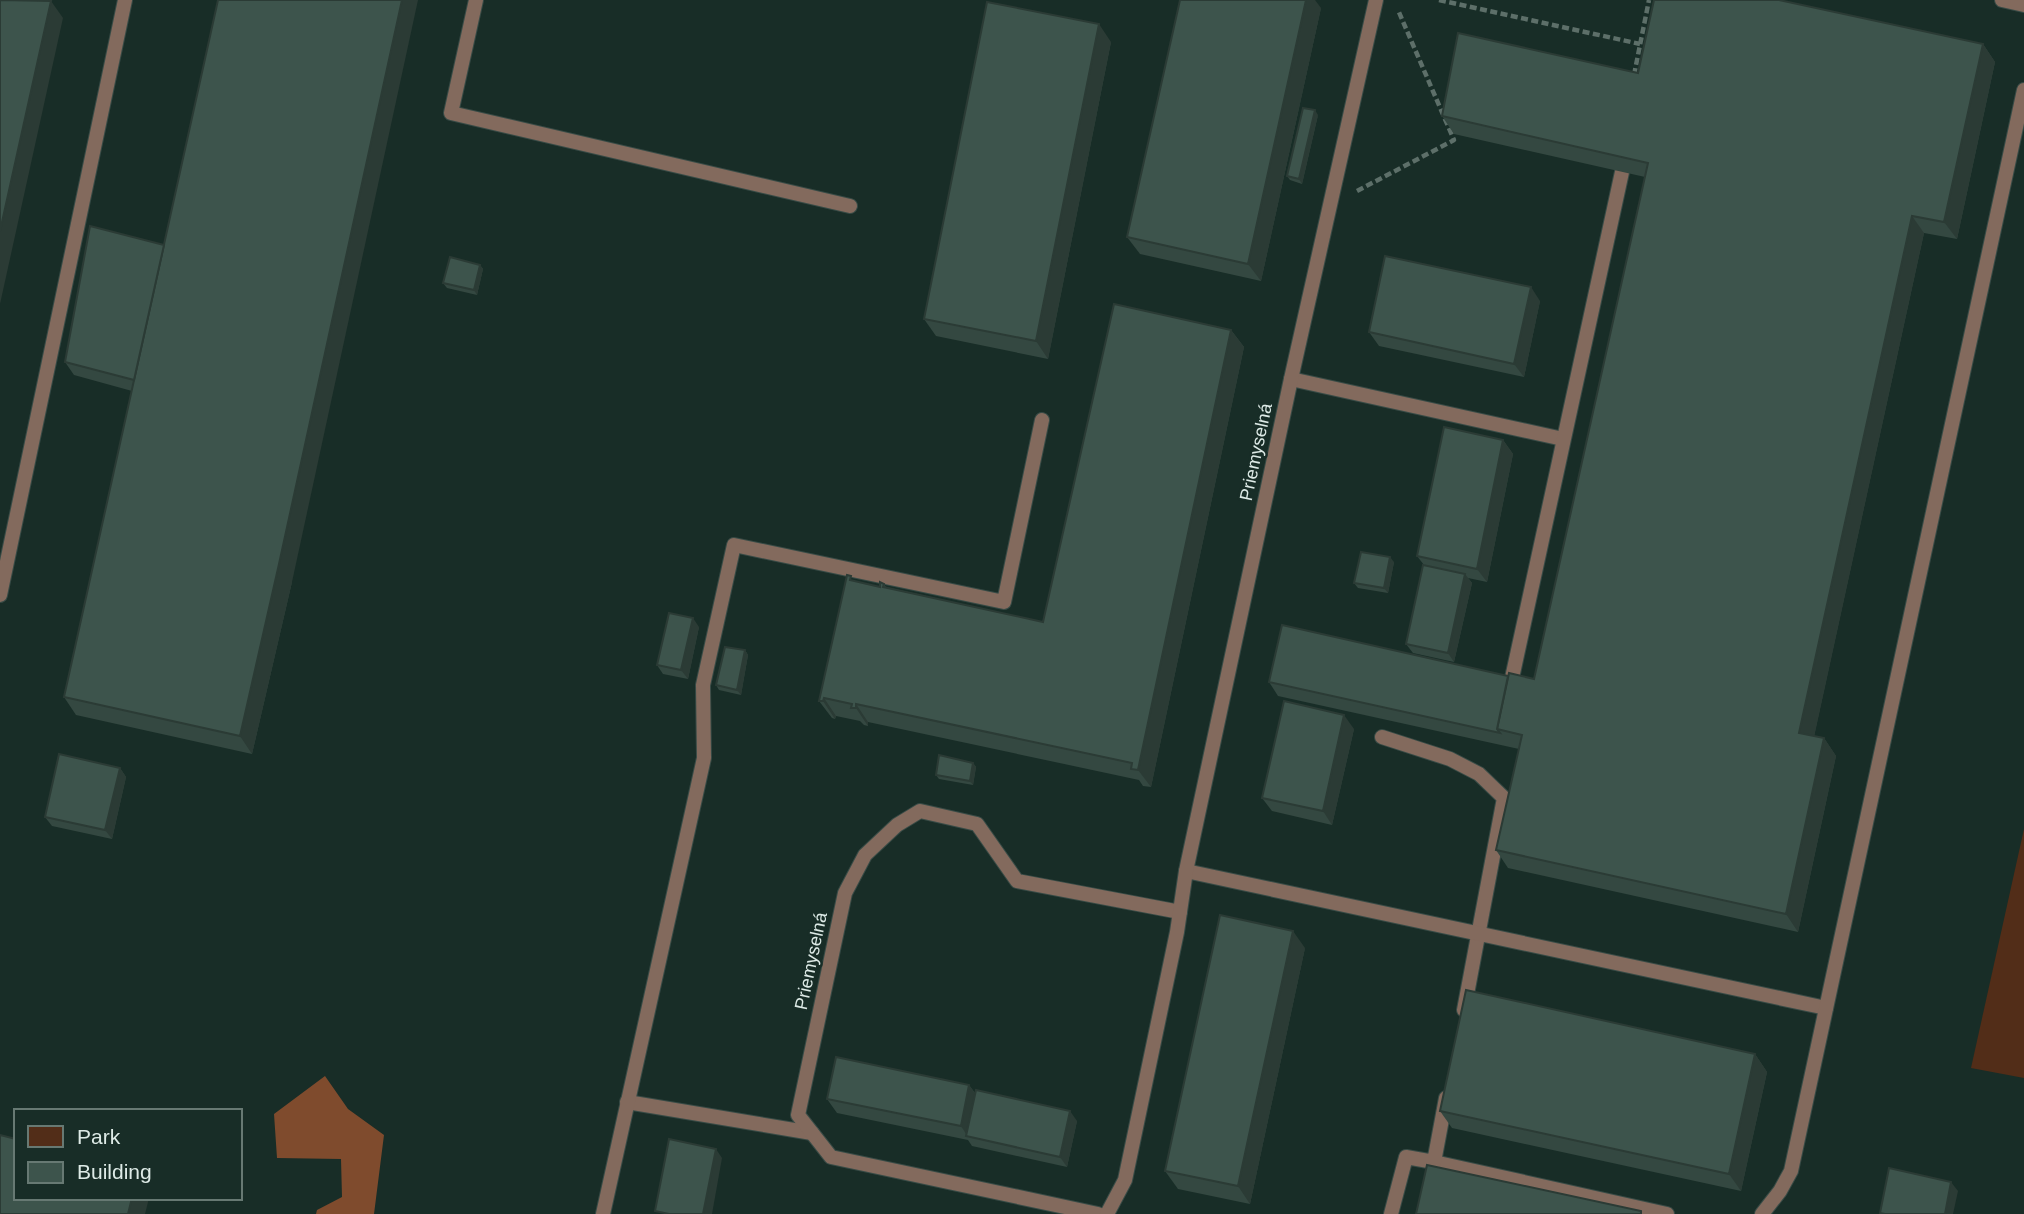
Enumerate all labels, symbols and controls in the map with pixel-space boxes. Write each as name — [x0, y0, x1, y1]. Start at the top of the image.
street label: Priemyselná — [1236, 401, 1276, 503]
street label: Priemyselná — [791, 910, 831, 1012]
legend — [14, 1109, 242, 1200]
text: Park — [77, 1125, 121, 1148]
text: Building — [77, 1160, 152, 1183]

